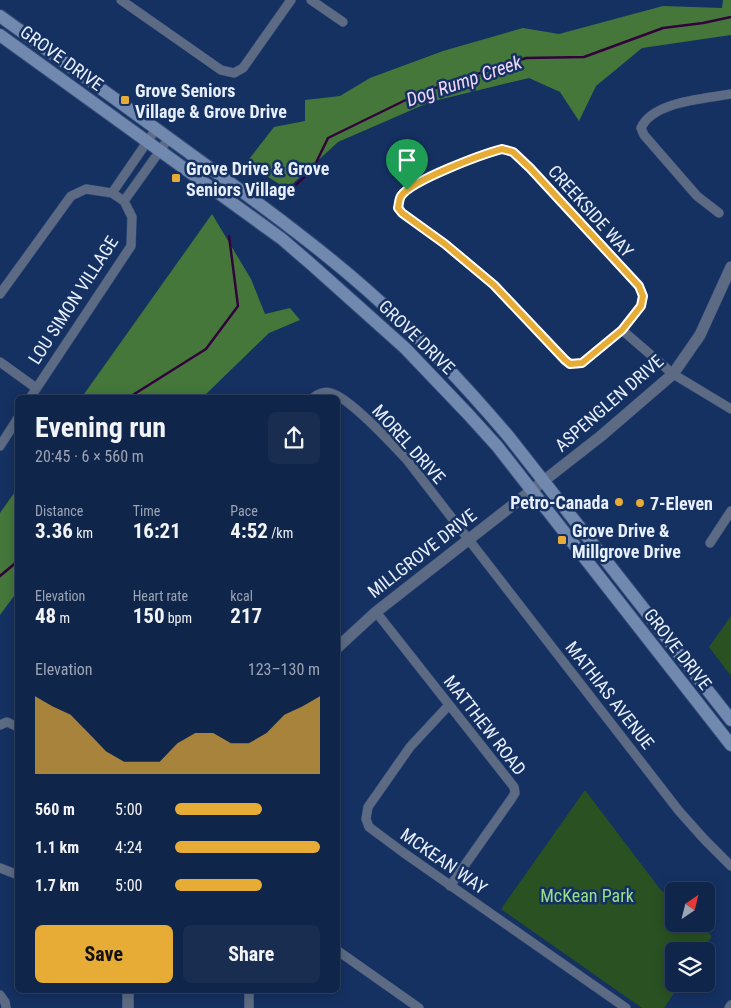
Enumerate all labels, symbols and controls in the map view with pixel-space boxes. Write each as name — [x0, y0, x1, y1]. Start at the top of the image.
street label: GROVE DRIVE — [16, 21, 108, 95]
water label: Dog Rump Creek — [403, 50, 525, 112]
place label: Grove Seniors Village & Grove Drive — [135, 80, 287, 122]
marker: Grove Seniors Village & Grove Drive — [119, 94, 131, 106]
pin — [386, 139, 428, 190]
icon: arrive — [393, 146, 421, 174]
place label: Grove Drive & Grove Seniors Village — [186, 158, 330, 200]
street label: CREEKSIDE WAY — [544, 161, 638, 262]
marker: Grove Drive & Grove Seniors Village — [170, 172, 182, 184]
street label: LOU SIMON VILLAGE — [24, 232, 122, 368]
street label: GROVE DRIVE — [375, 296, 459, 378]
street label: ASPENGLEN DRIVE — [551, 350, 667, 456]
street label: MOREL DRIVE — [368, 400, 450, 488]
text: Evening run — [35, 411, 166, 444]
button: share — [268, 412, 320, 464]
text: 20:45 · 6 × 560 m — [35, 447, 144, 466]
place label: Petro-Canada — [510, 492, 609, 513]
place label: 7-Eleven — [650, 493, 713, 514]
marker: Petro-Canada — [613, 496, 625, 508]
marker: 7-Eleven — [634, 497, 646, 509]
text: Distance — [35, 503, 83, 519]
text: Time — [133, 503, 160, 519]
text: Pace — [230, 503, 258, 519]
street label: MILLGROVE DRIVE — [364, 504, 481, 602]
text: 3.36 — [35, 519, 73, 543]
text: 16:21 — [133, 519, 181, 543]
text: 4:52 — [230, 519, 268, 543]
place label: Grove Drive & Millgrove Drive — [572, 520, 681, 562]
text: km — [73, 525, 93, 541]
text: /km — [268, 525, 293, 541]
marker: Grove Drive & Millgrove Drive — [556, 534, 568, 546]
text: Elevation — [35, 588, 85, 604]
text: Heart rate — [133, 588, 188, 604]
text: kcal — [230, 588, 253, 604]
text: 48 — [35, 604, 56, 628]
text: 150 — [133, 604, 165, 628]
text: 217 — [230, 604, 262, 628]
street label: GROVE DRIVE — [640, 604, 716, 694]
text: m — [56, 610, 70, 626]
text: bpm — [165, 610, 192, 626]
street label: MATHIAS AVENUE — [561, 637, 659, 753]
text: Elevation — [35, 660, 93, 679]
text: 123–130 m — [248, 660, 320, 679]
street label: MATTHEW ROAD — [440, 671, 530, 779]
text: 560 m — [35, 800, 75, 819]
text: 5:00 — [115, 800, 142, 819]
street label: MCKEAN WAY — [397, 824, 492, 899]
text: 1.1 km — [35, 838, 79, 857]
text: 4:24 — [115, 838, 142, 857]
text: 1.7 km — [35, 876, 79, 895]
text: 5:00 — [115, 876, 142, 895]
north arrow — [665, 882, 715, 932]
map controls — [665, 882, 715, 992]
park label: McKean Park — [540, 885, 634, 906]
button: Save — [35, 925, 173, 983]
button: Share — [183, 925, 320, 983]
button: layers — [665, 942, 715, 992]

